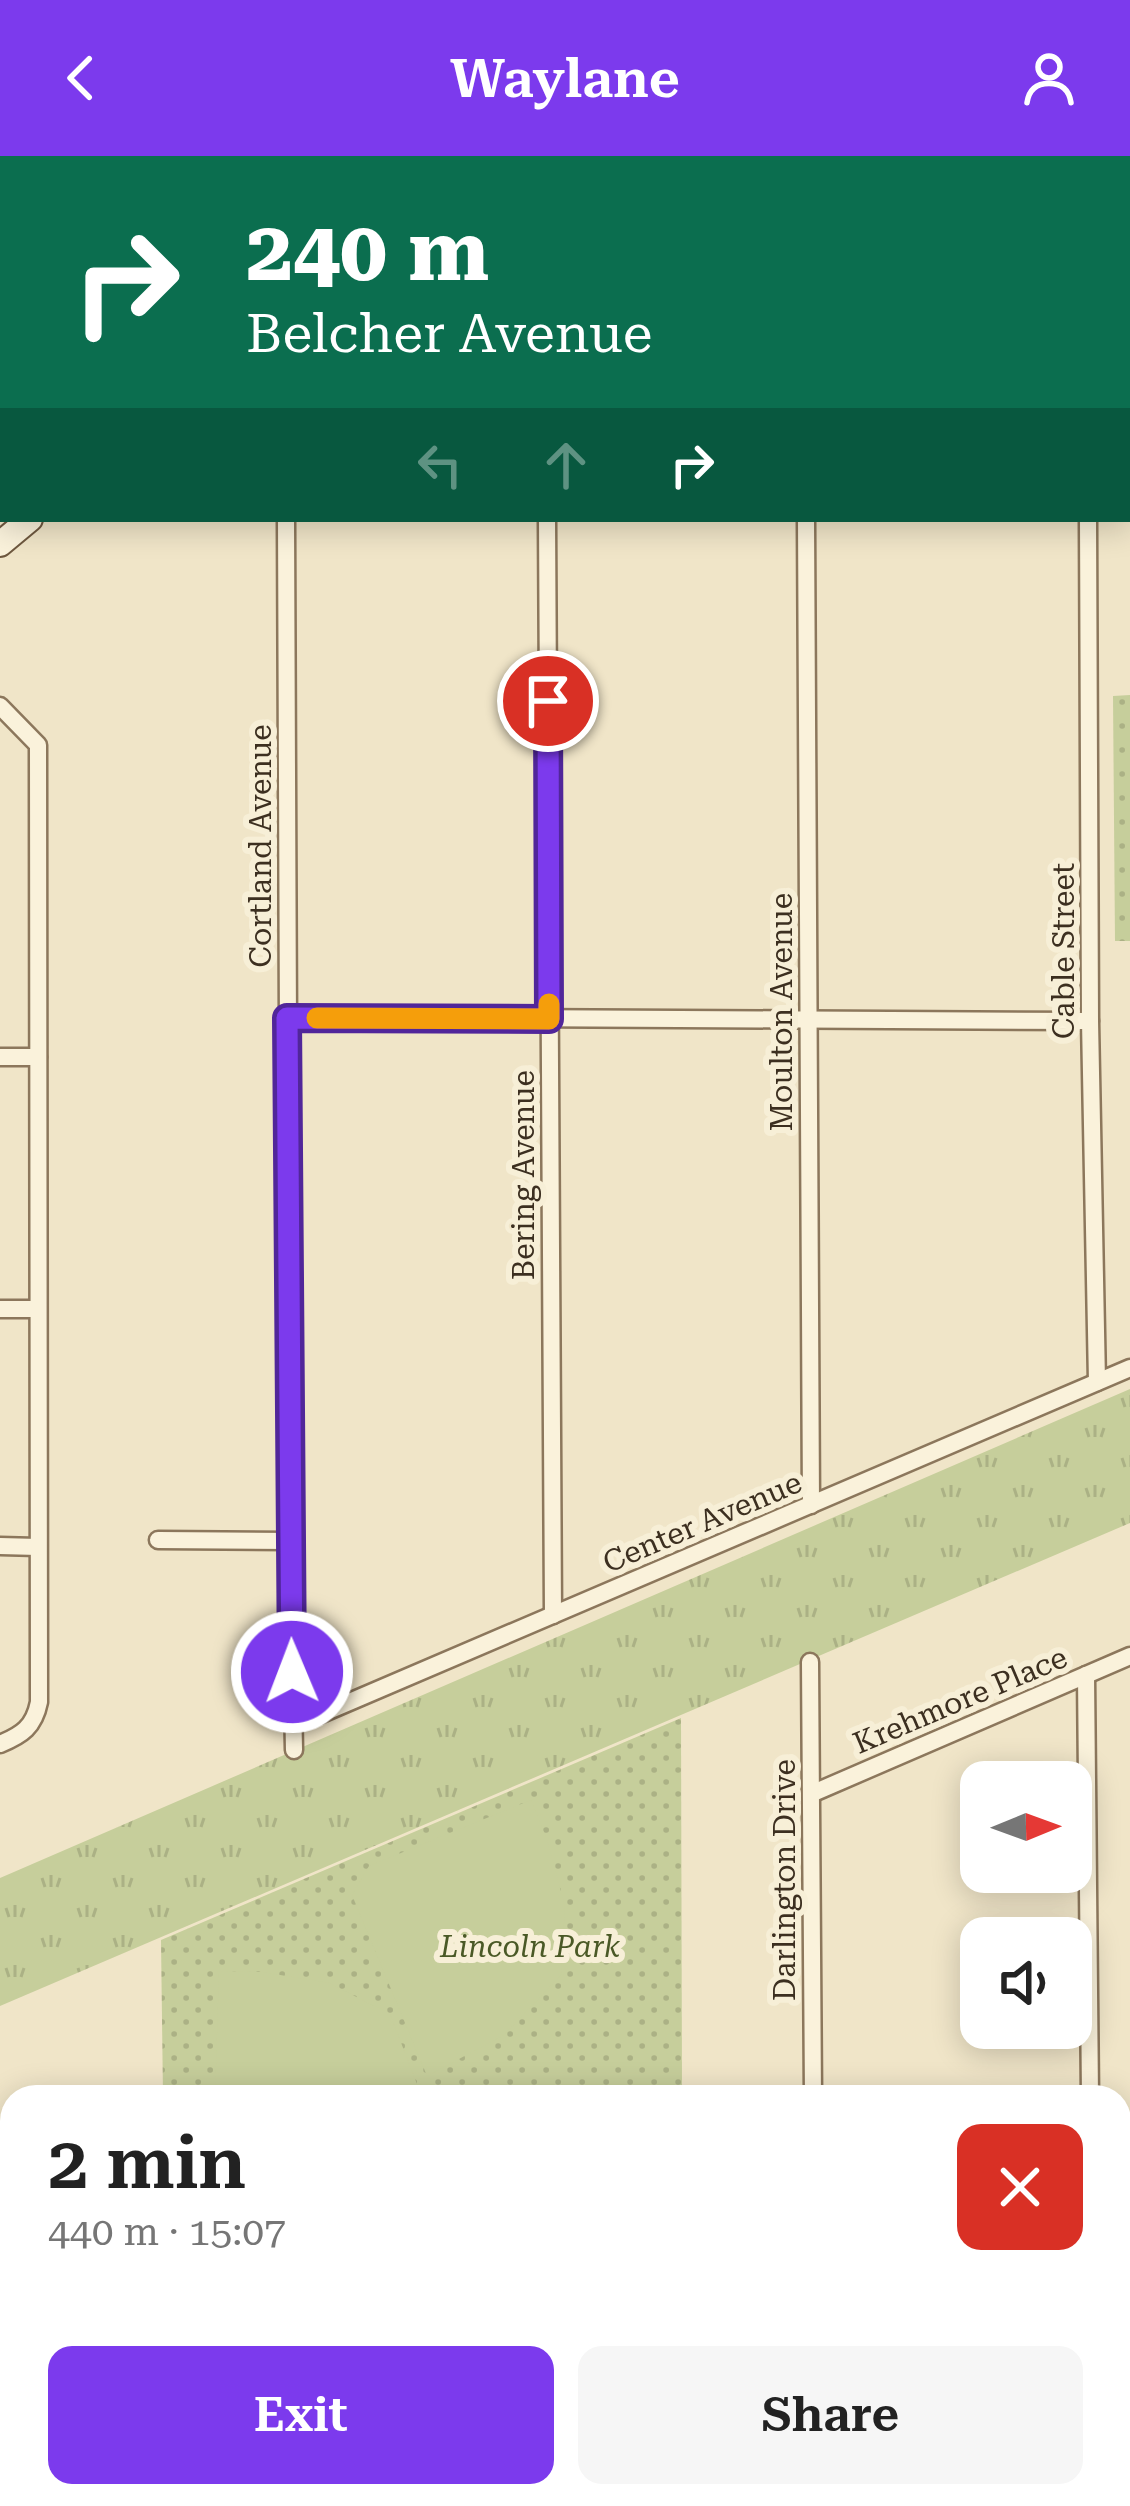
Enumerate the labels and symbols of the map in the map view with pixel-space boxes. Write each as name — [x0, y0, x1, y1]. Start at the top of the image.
pin — [497, 650, 599, 752]
street label: Cortland Avenue — [243, 724, 278, 968]
street label: Cable Street — [1046, 863, 1081, 1039]
street label: Moulton Avenue — [764, 893, 799, 1131]
street label: Bering Avenue — [506, 1070, 541, 1280]
street label: Center Avenue — [597, 1464, 807, 1580]
position arrow — [229, 1609, 355, 1735]
street label: Krehmore Place — [848, 1639, 1072, 1761]
street label: Darlington Drive — [767, 1759, 802, 2001]
north arrow — [960, 1761, 1092, 1893]
park label: Lincoln Park — [439, 1929, 621, 1964]

